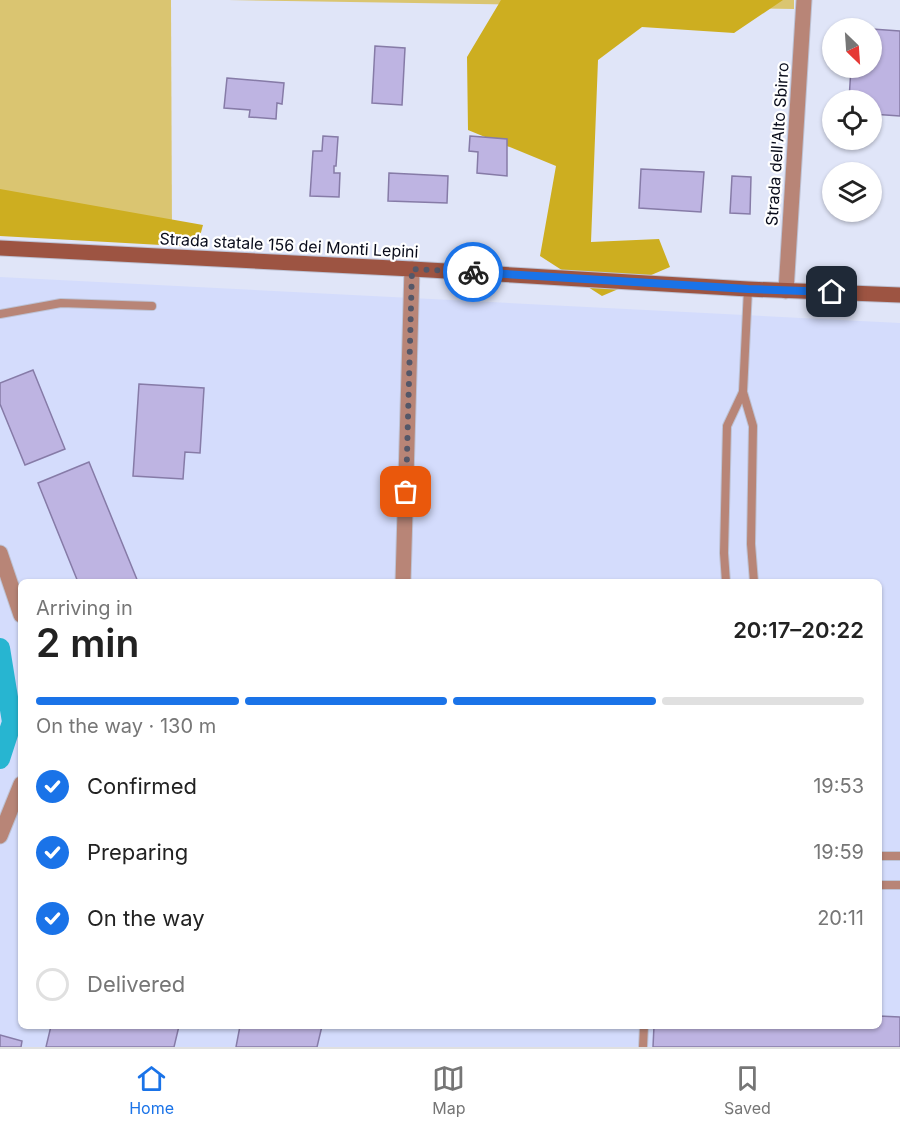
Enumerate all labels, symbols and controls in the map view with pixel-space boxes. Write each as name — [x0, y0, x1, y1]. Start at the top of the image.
north arrow — [822, 18, 882, 78]
map controls — [822, 18, 882, 222]
street label: Strada dell'Alto Sbirro — [761, 61, 793, 227]
button: locate — [822, 90, 882, 150]
button: layers — [822, 162, 882, 222]
street label: Strada statale 156 dei Monti Lepini — [159, 228, 419, 262]
courier — [443, 242, 503, 302]
icon: bike — [457, 256, 490, 289]
pin — [806, 266, 857, 317]
icon: home — [815, 275, 848, 308]
pin — [380, 466, 431, 517]
icon: bag — [389, 475, 422, 508]
text: Arriving in — [36, 596, 133, 620]
text: 20:17–20:22 — [733, 617, 864, 643]
text: 2 min — [36, 619, 139, 666]
text: On the way · 130 m — [36, 714, 216, 738]
icon: check — [36, 770, 69, 803]
text: Confirmed — [87, 773, 197, 799]
text: 19:53 — [813, 774, 864, 798]
icon: check — [36, 836, 69, 869]
text: Preparing — [87, 839, 188, 865]
text: 19:59 — [813, 840, 864, 864]
icon: check — [36, 902, 69, 935]
text: On the way — [87, 905, 205, 931]
text: 20:11 — [817, 906, 864, 930]
text: Delivered — [87, 971, 185, 997]
tab: Home — [129, 1062, 174, 1118]
tab: Map — [432, 1062, 466, 1118]
tab: Saved — [724, 1062, 771, 1118]

